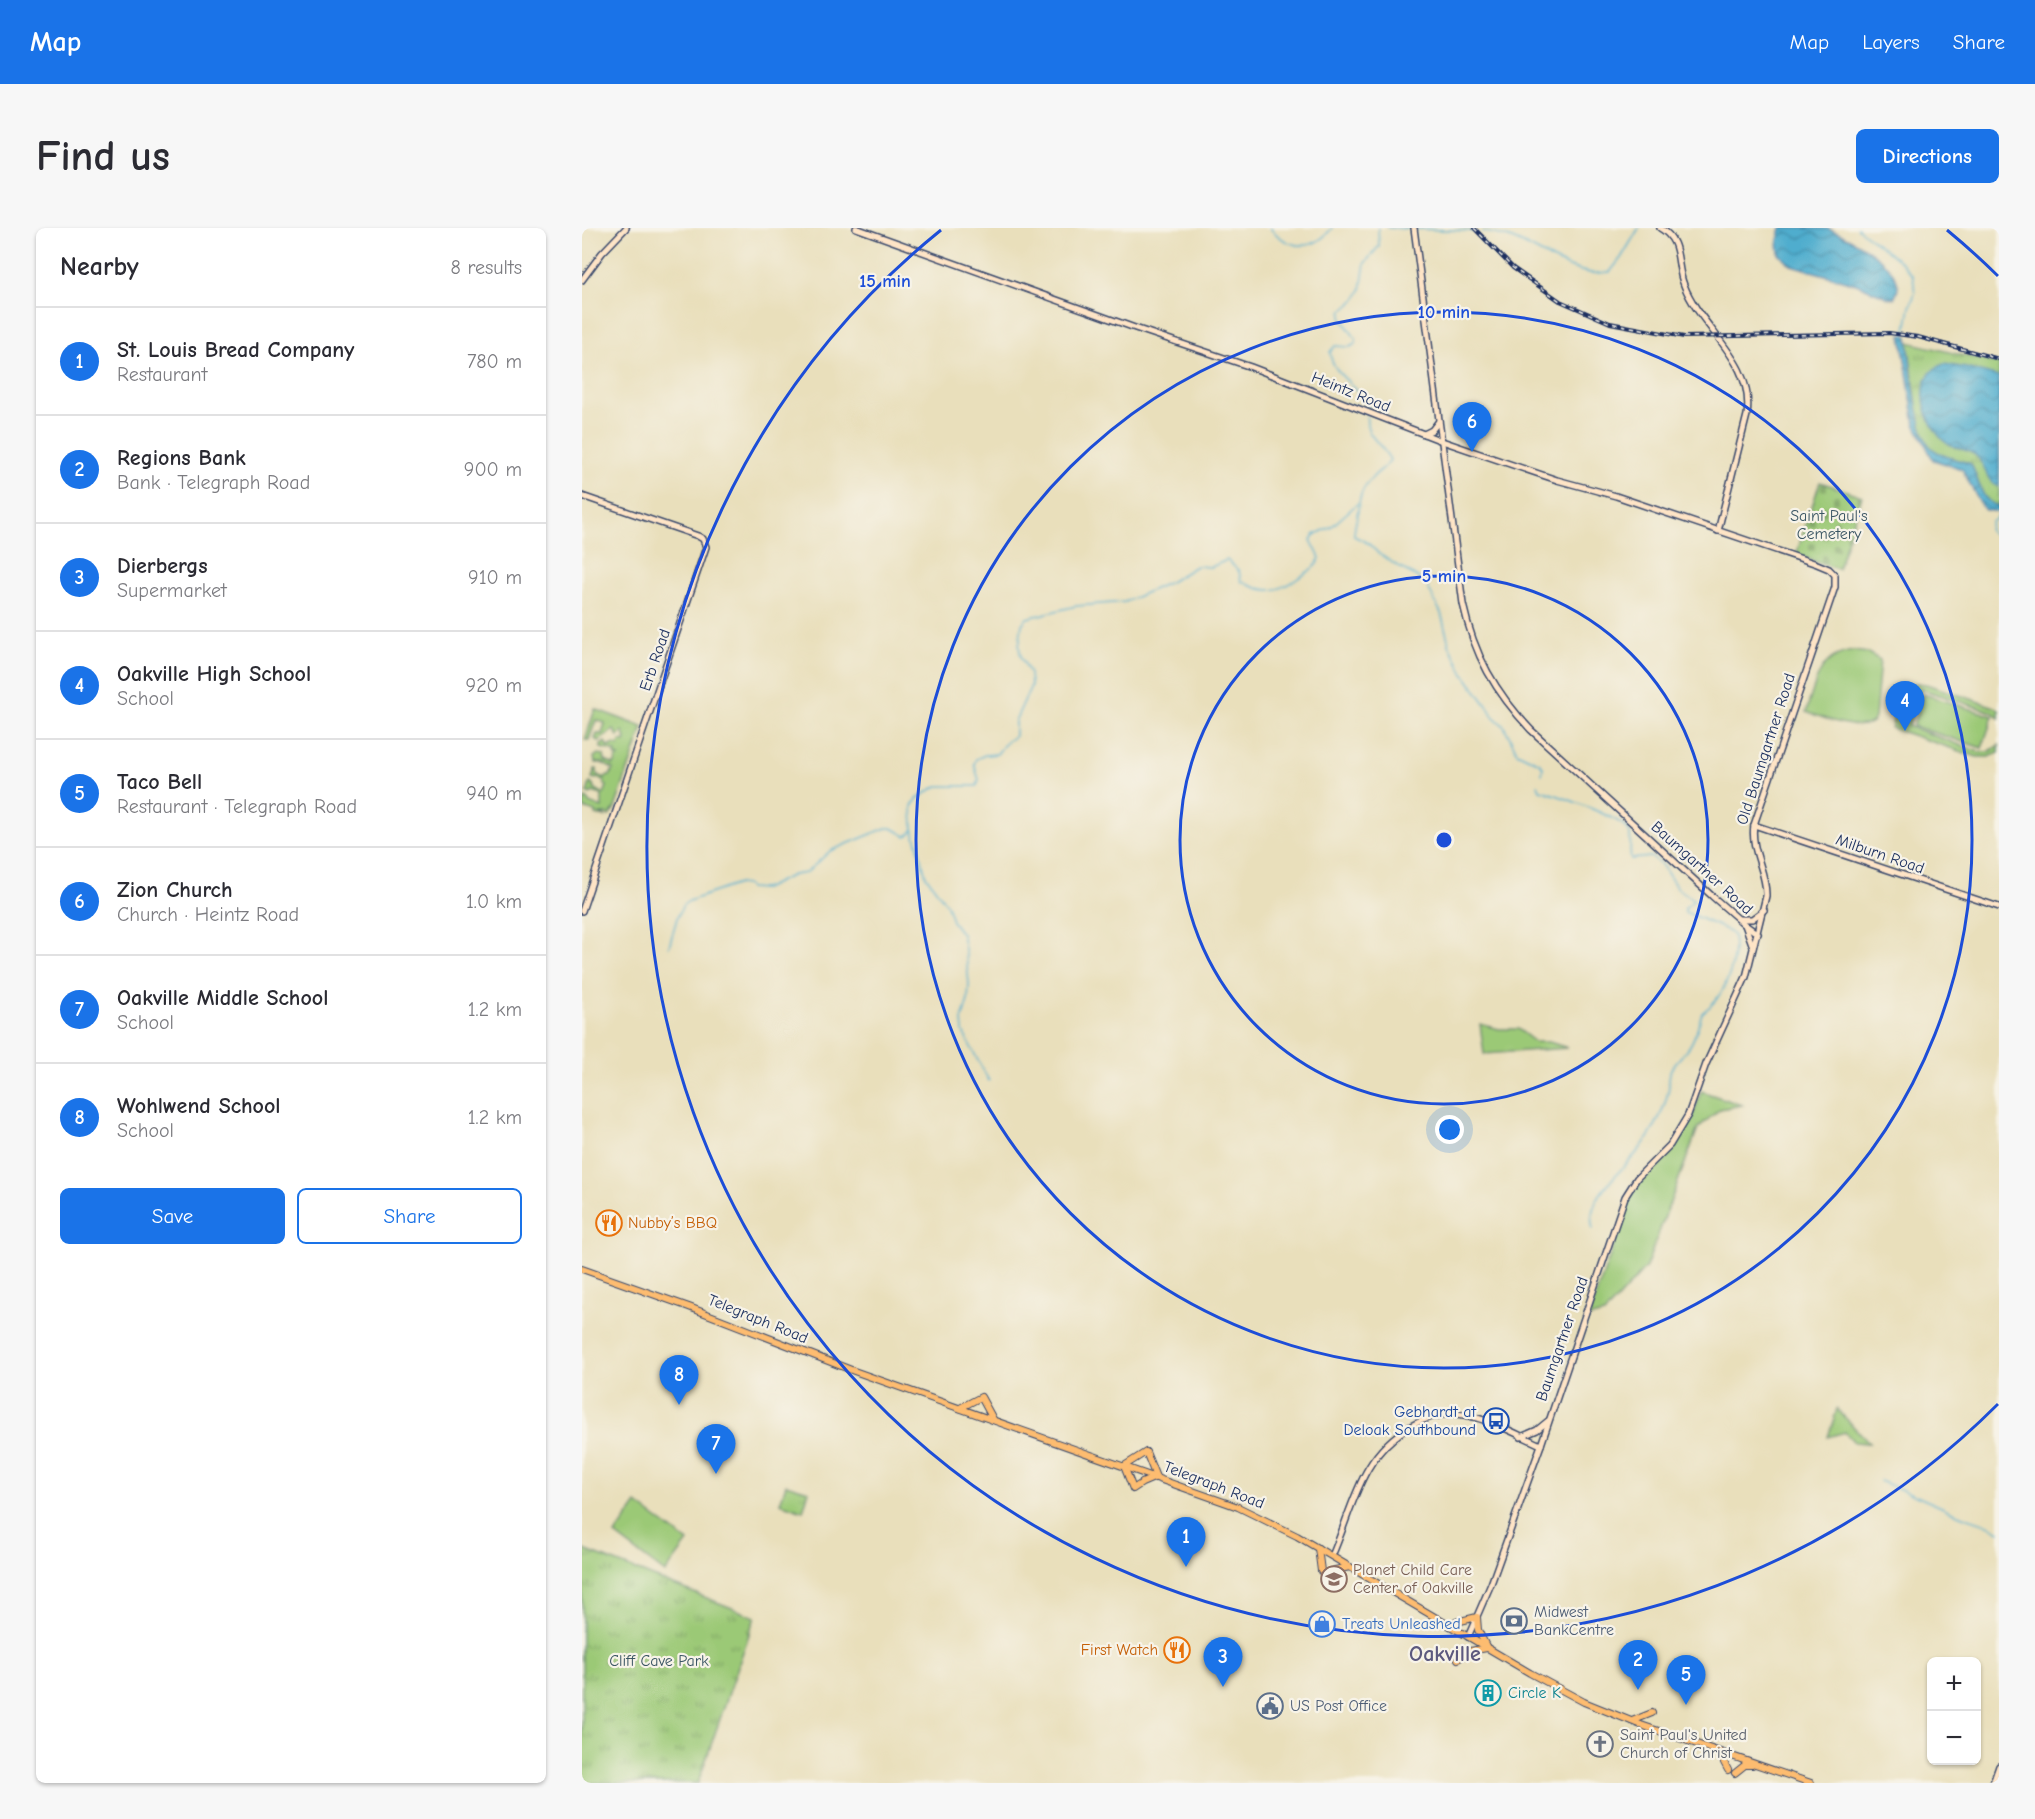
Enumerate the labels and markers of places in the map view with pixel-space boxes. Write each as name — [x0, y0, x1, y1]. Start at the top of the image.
pin: 6 — [1452, 402, 1492, 452]
pin: 4 — [1886, 682, 1924, 731]
centre of rings — [1434, 830, 1454, 850]
restaurant icon: Nubby’s BBQ — [594, 1208, 624, 1238]
place label: Nubby’s BBQ — [628, 1214, 717, 1232]
pin: 8 — [660, 1356, 698, 1405]
place label: Gebhardt at Deloak Southbound — [1343, 1403, 1476, 1439]
bus stop icon: Gebhardt at Deloak Southbound — [1481, 1406, 1511, 1436]
pin: 7 — [696, 1424, 736, 1474]
pin: 1 — [1166, 1518, 1206, 1567]
place label: Planet Child Care Center of Oakville — [1353, 1561, 1473, 1597]
school or university icon: Planet Child Care Center of Oakville — [1319, 1564, 1349, 1594]
place label: Midwest BankCentre — [1534, 1603, 1614, 1639]
bank icon: Midwest BankCentre — [1499, 1606, 1529, 1636]
shop icon: Treats Unleashed — [1307, 1609, 1337, 1639]
place label: Treats Unleashed — [1342, 1615, 1461, 1633]
restaurant icon: First Watch — [1162, 1635, 1192, 1665]
pin: 3 — [1204, 1638, 1242, 1687]
pin: 2 — [1618, 1640, 1658, 1690]
place label: First Watch — [1081, 1641, 1158, 1659]
pin: 5 — [1666, 1656, 1706, 1705]
building icon: Circle K — [1473, 1678, 1503, 1708]
place label: Circle K — [1508, 1684, 1561, 1702]
public building icon: US Post Office — [1255, 1691, 1285, 1721]
place label: US Post Office — [1290, 1697, 1387, 1715]
place label: Saint Paul's United Church of Christ — [1620, 1726, 1747, 1762]
church icon: Saint Paul's United Church of Christ — [1585, 1729, 1615, 1759]

